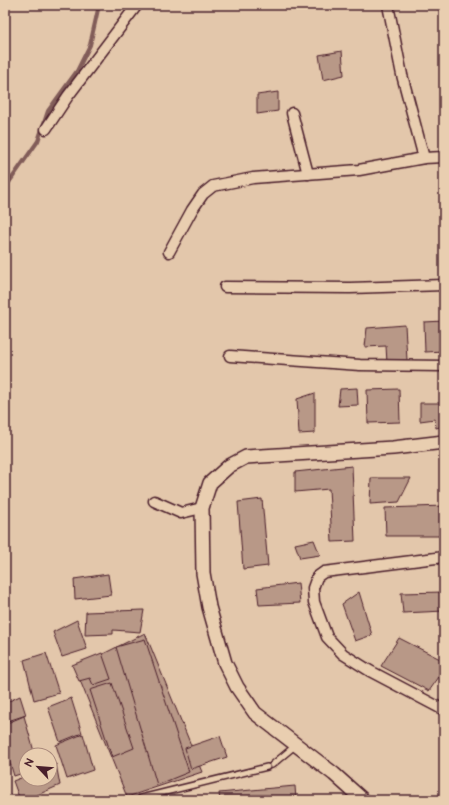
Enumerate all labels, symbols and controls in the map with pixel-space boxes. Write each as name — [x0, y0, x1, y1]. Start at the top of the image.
north arrow — [18, 747, 58, 787]
text: N — [22, 756, 37, 769]

